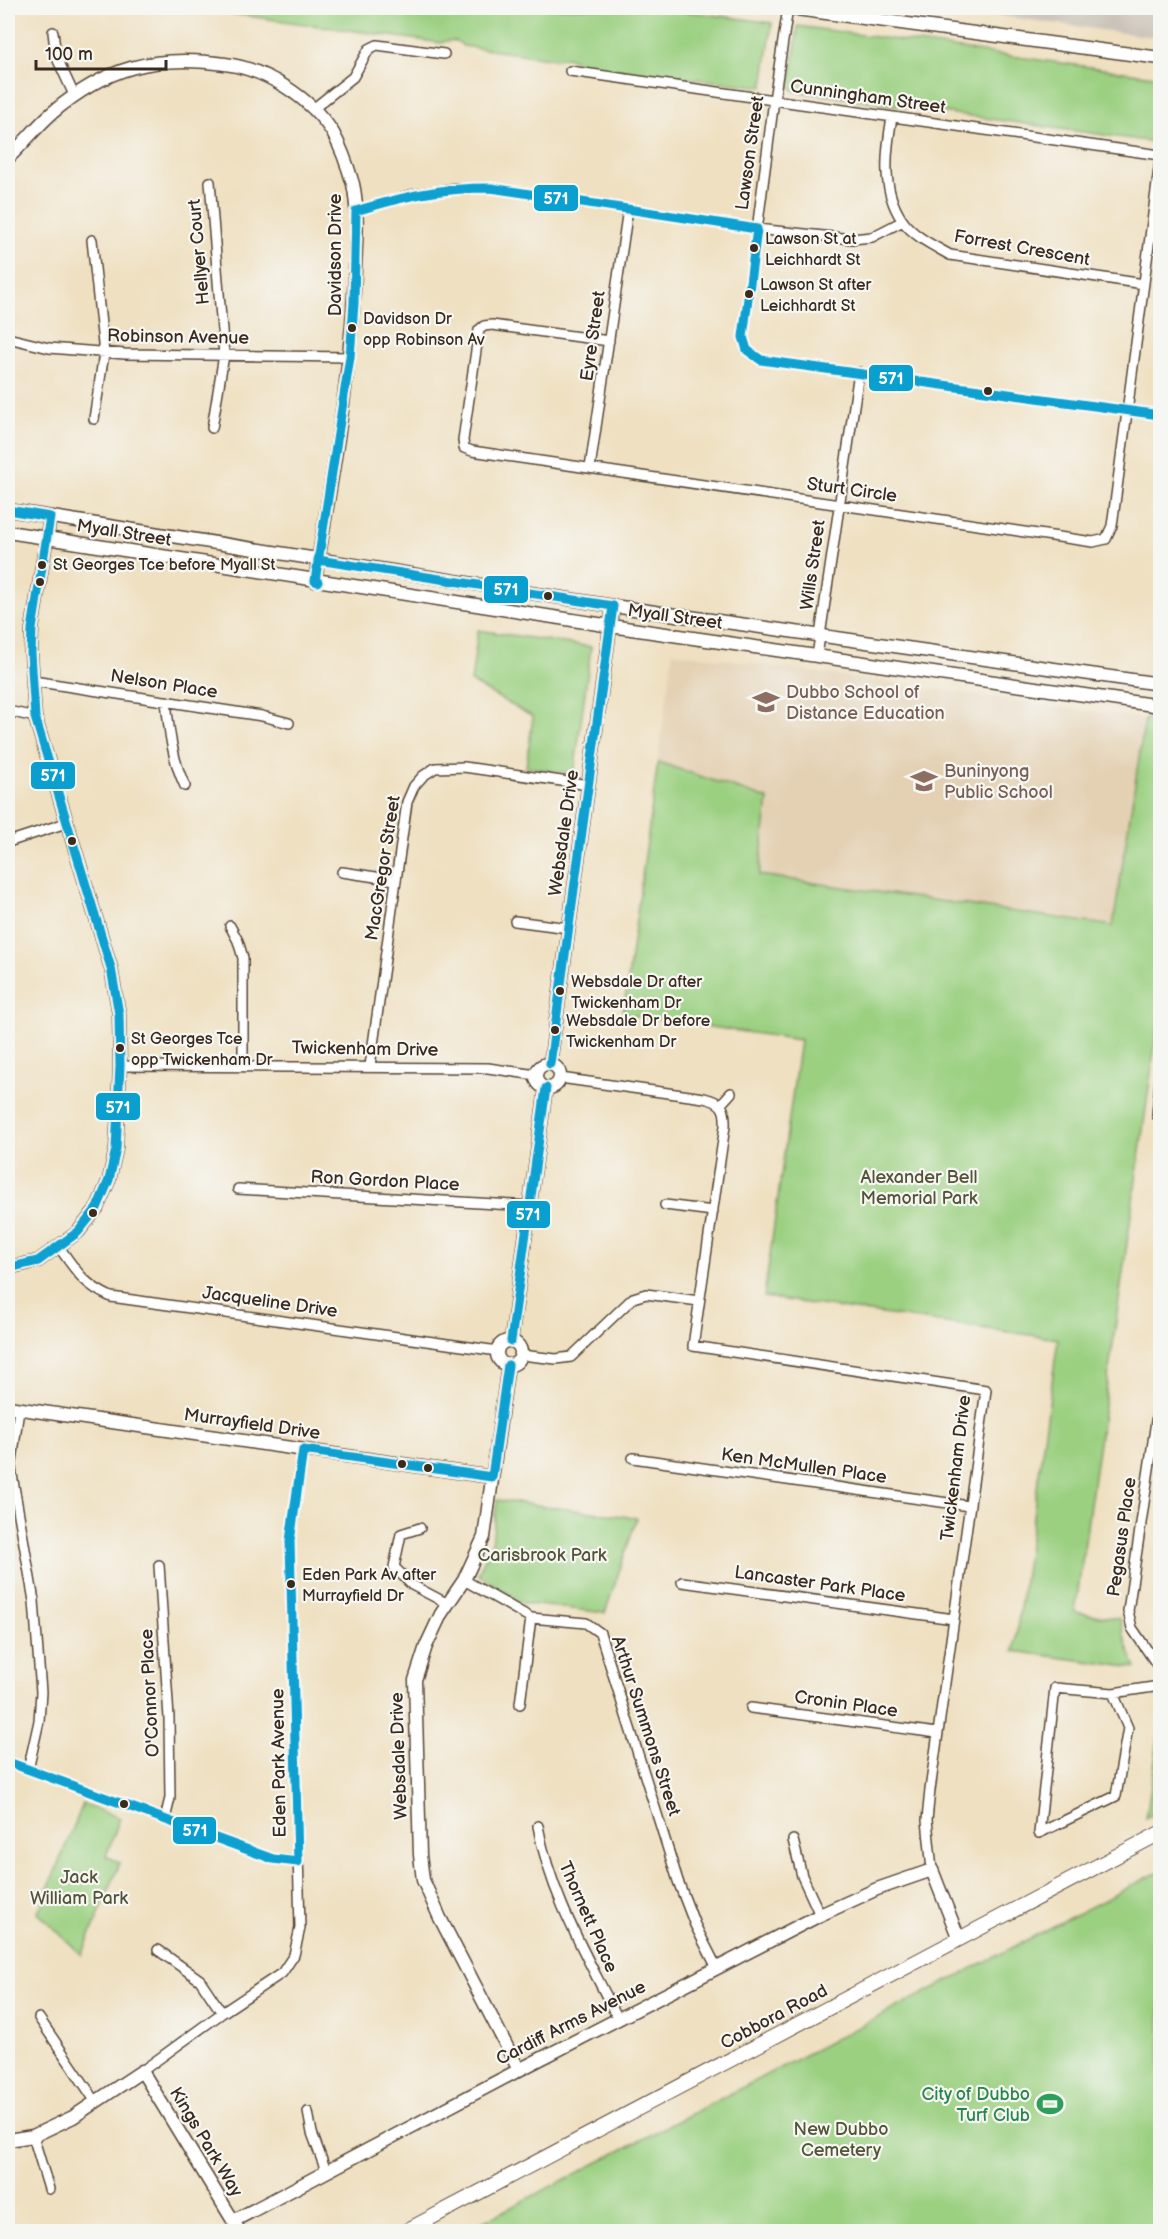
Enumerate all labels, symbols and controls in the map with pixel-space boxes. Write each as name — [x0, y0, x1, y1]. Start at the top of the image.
scale bar — [36, 33, 166, 71]
text: 100 m — [45, 44, 93, 65]
street label: Cunningham Street — [789, 76, 948, 118]
street label: Lawson Street — [732, 94, 768, 212]
line badge: 571 — [533, 184, 579, 212]
text: 571 — [544, 190, 568, 209]
street label: Davidson Drive — [325, 193, 346, 316]
street label: Hellyer Court — [184, 198, 214, 306]
street label: Forrest Crescent — [952, 226, 1092, 270]
place label: Lawson St at Leichhardt St — [765, 230, 860, 270]
marker: Lawson St at Leichhardt St — [748, 242, 760, 254]
place label: Lawson St after Leichhardt St — [760, 276, 871, 316]
marker: Lawson St after Leichhardt St — [743, 288, 755, 300]
street label: Eyre Street — [576, 289, 610, 382]
place label: Davidson Dr opp Robinson Av — [363, 310, 485, 350]
marker: Davidson Dr opp Robinson Av — [346, 322, 358, 334]
street label: Robinson Avenue — [107, 325, 250, 349]
line badge: 571 — [868, 364, 914, 392]
text: 571 — [879, 370, 903, 389]
unlabelled marker — [982, 385, 994, 397]
street label: Sturt Circle — [806, 473, 899, 507]
street label: Myall Street — [75, 515, 173, 551]
street label: Wills Street — [796, 518, 830, 611]
place label: St Georges Tce before Myall St — [53, 556, 275, 575]
marker: St Georges Tce before Myall St — [36, 559, 48, 571]
line badge: 571 — [483, 575, 529, 604]
unlabelled marker — [34, 576, 46, 588]
text: 571 — [494, 581, 518, 600]
unlabelled marker — [542, 590, 554, 602]
street label: Myall Street — [626, 600, 724, 634]
street label: Nelson Place — [109, 665, 219, 703]
place label: Dubbo School of Distance Education — [786, 682, 945, 724]
school or university icon: Dubbo School of Distance Education — [751, 687, 781, 717]
line badge: 571 — [30, 761, 76, 790]
place label: Buninyong Public School — [944, 761, 1053, 803]
school or university icon: Buninyong Public School — [909, 766, 939, 796]
text: 571 — [41, 767, 65, 786]
street label: Websdale Drive — [545, 768, 583, 898]
street label: MacGregor Street — [361, 793, 405, 942]
unlabelled marker — [66, 835, 78, 847]
place label: Websdale Dr after Twickenham Dr — [571, 973, 702, 1013]
marker: Websdale Dr after Twickenham Dr — [554, 985, 566, 997]
place label: Websdale Dr before Twickenham Dr — [566, 1012, 711, 1052]
marker: Websdale Dr before Twickenham Dr — [549, 1024, 561, 1036]
place label: St Georges Tce opp Twickenham Dr — [131, 1030, 273, 1070]
street label: Twickenham Drive — [292, 1037, 439, 1061]
marker: St Georges Tce opp Twickenham Dr — [114, 1042, 126, 1054]
line badge: 571 — [95, 1092, 141, 1121]
text: 571 — [106, 1099, 130, 1118]
street label: Ron Gordon Place — [310, 1167, 460, 1195]
park label: Alexander Bell Memorial Park — [860, 1167, 978, 1209]
line badge: 571 — [506, 1200, 551, 1229]
text: 571 — [516, 1206, 540, 1225]
unlabelled marker — [87, 1207, 99, 1219]
street label: Jacqueline Drive — [201, 1282, 339, 1322]
street label: Twickenham Drive — [937, 1394, 975, 1542]
street label: Murrayfield Drive — [183, 1404, 322, 1444]
street label: Ken McMullen Place — [720, 1444, 888, 1488]
unlabelled marker — [396, 1458, 408, 1470]
unlabelled marker — [422, 1462, 434, 1474]
street label: Pegasus Place — [1103, 1476, 1141, 1598]
park label: Carisbrook Park — [477, 1545, 607, 1566]
street label: Lancaster Park Place — [733, 1562, 907, 1606]
place label: Eden Park Av after Murrayfield Dr — [302, 1566, 436, 1606]
marker: Eden Park Av after Murrayfield Dr — [285, 1578, 297, 1590]
street label: O'Connor Place — [136, 1628, 164, 1758]
street label: Arthur Summons Street — [607, 1633, 685, 1819]
street label: Cronin Place — [793, 1686, 899, 1722]
street label: Eden Park Avenue — [267, 1688, 291, 1838]
street label: Websdale Drive — [386, 1692, 412, 1820]
unlabelled marker — [118, 1798, 130, 1810]
line badge: 571 — [172, 1816, 217, 1845]
text: 571 — [183, 1822, 207, 1841]
street label: Thornett Place — [554, 1858, 622, 1976]
park label: Jack William Park — [30, 1867, 128, 1909]
street label: Cardiff Arms Avenue — [493, 1976, 649, 2070]
street label: Cobbora Road — [717, 1980, 831, 2054]
street label: Kings Park Way — [165, 2083, 247, 2201]
place label: City of Dubbo Turf Club — [921, 2084, 1030, 2126]
sports icon: City of Dubbo Turf Club — [1035, 2089, 1065, 2119]
park label: New Dubbo Cemetery — [794, 2119, 888, 2161]

